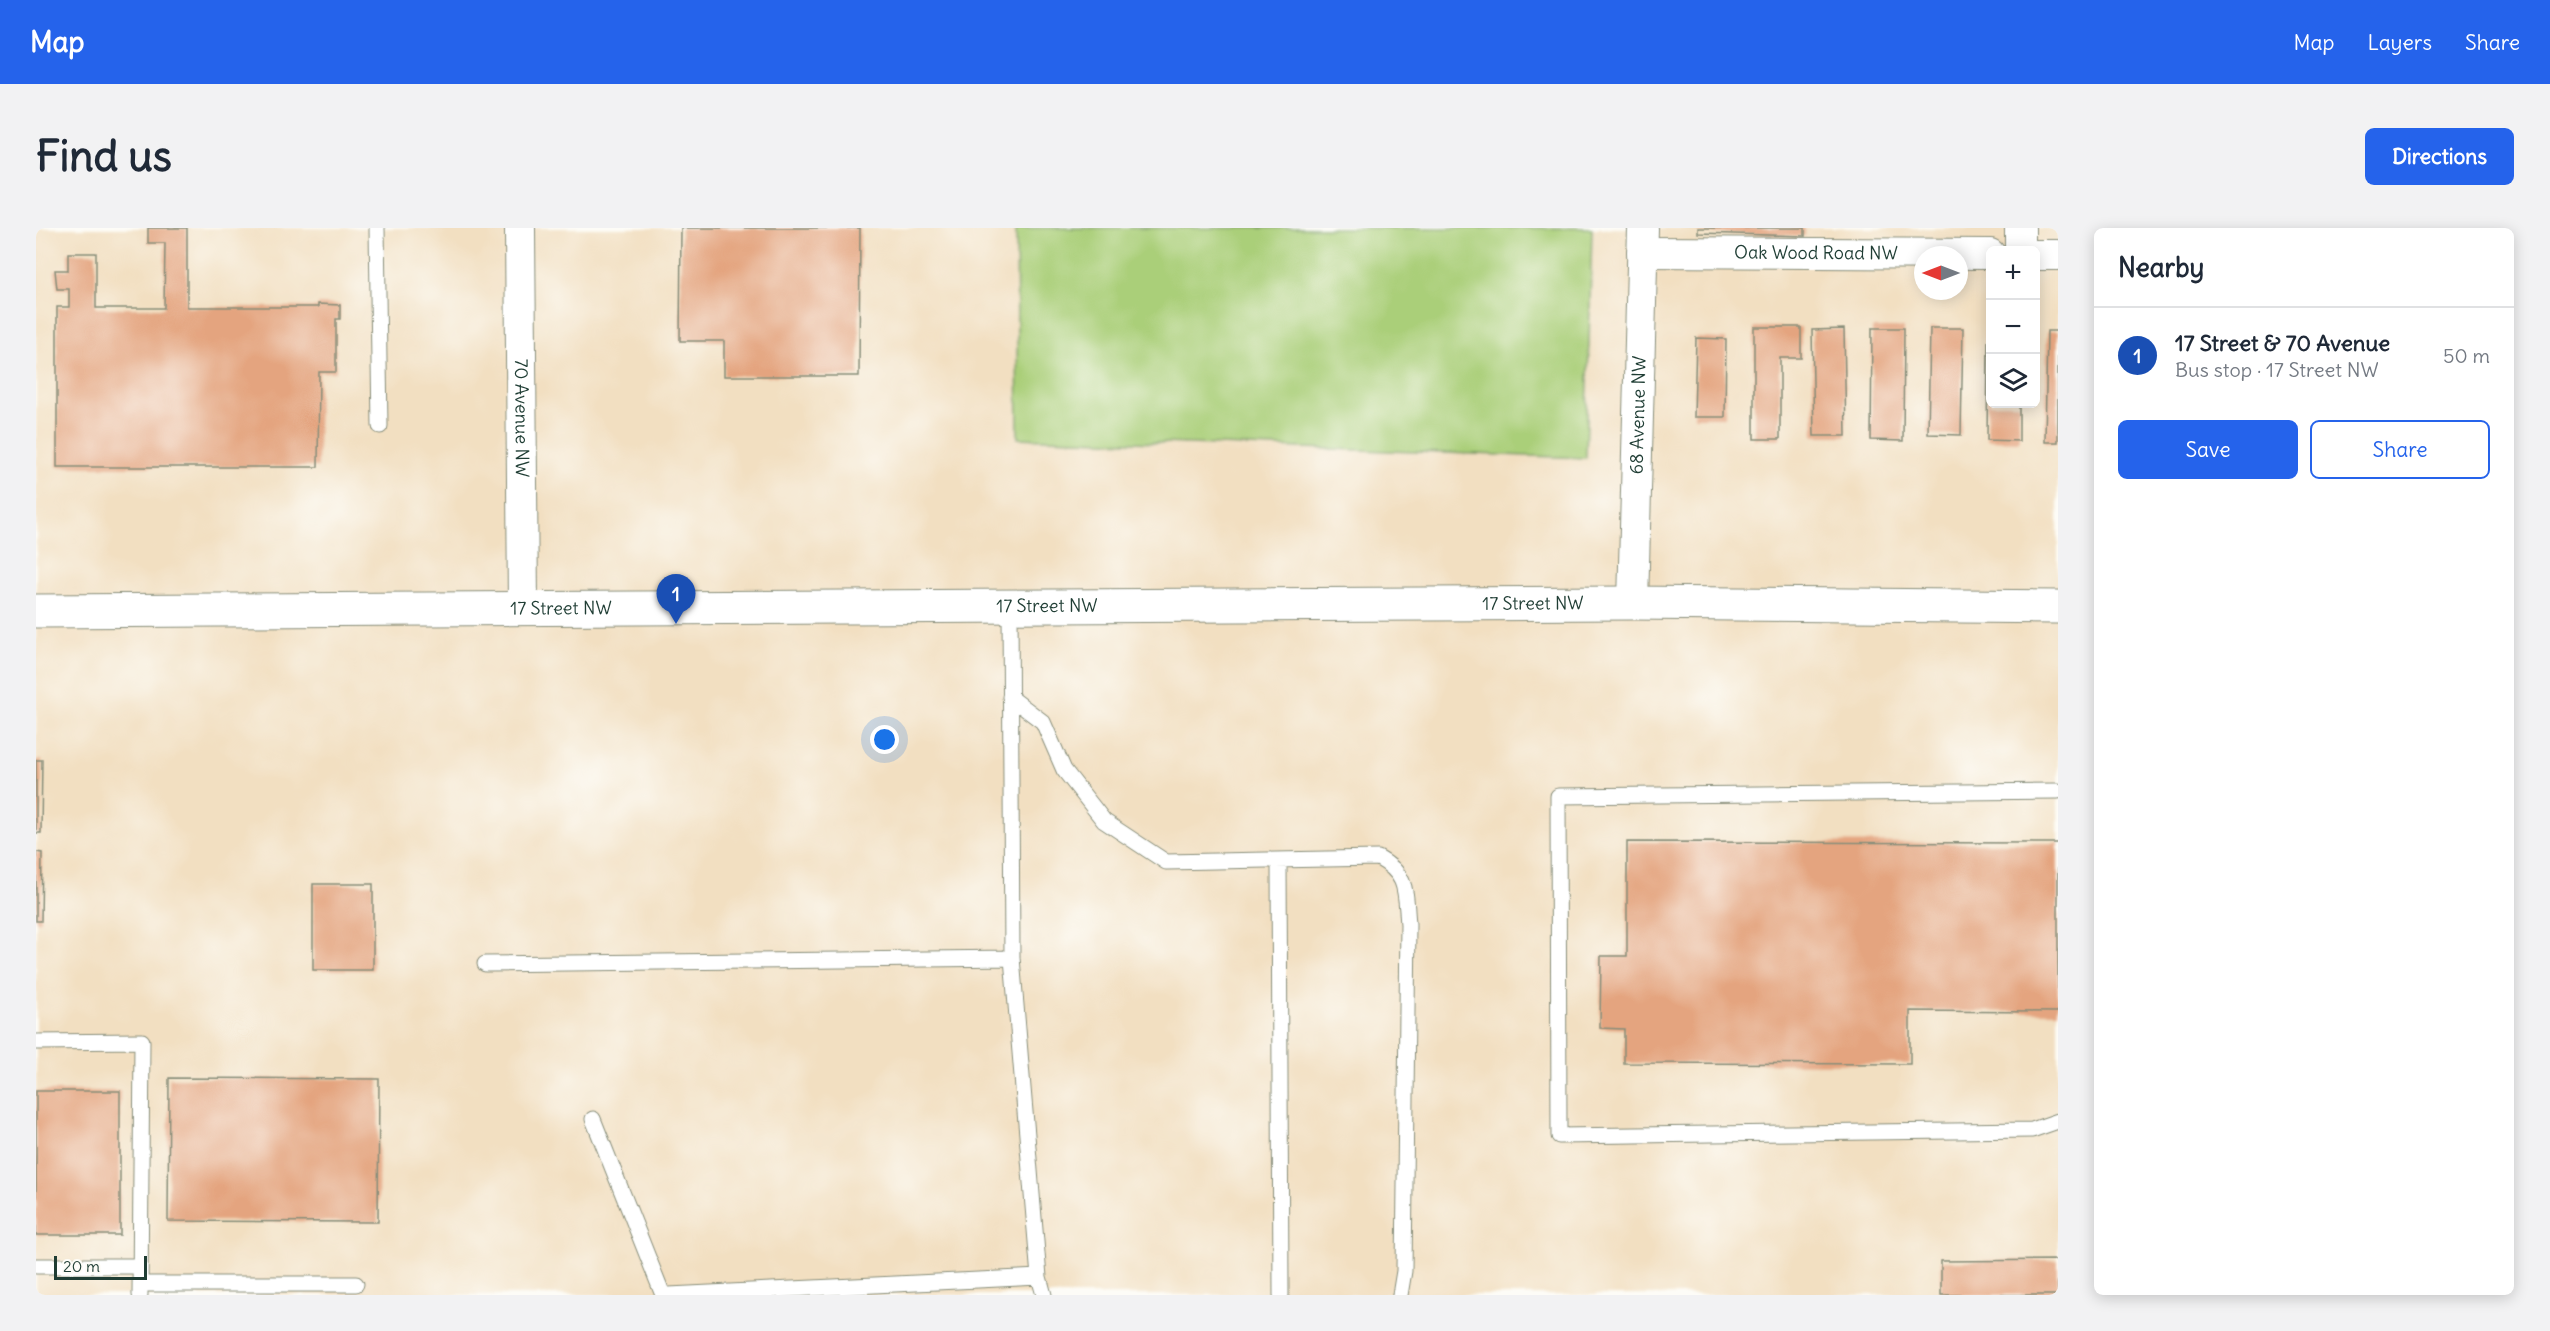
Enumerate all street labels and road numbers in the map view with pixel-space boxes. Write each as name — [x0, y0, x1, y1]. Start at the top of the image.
street label: Oak Wood Road NW — [1734, 241, 1898, 264]
street label: 68 Avenue NW — [1624, 355, 1651, 475]
street label: 70 Avenue NW — [510, 359, 534, 477]
street label: 17 Street NW — [1482, 591, 1584, 615]
street label: 17 Street NW — [996, 594, 1098, 617]
street label: 17 Street NW — [510, 596, 612, 620]

